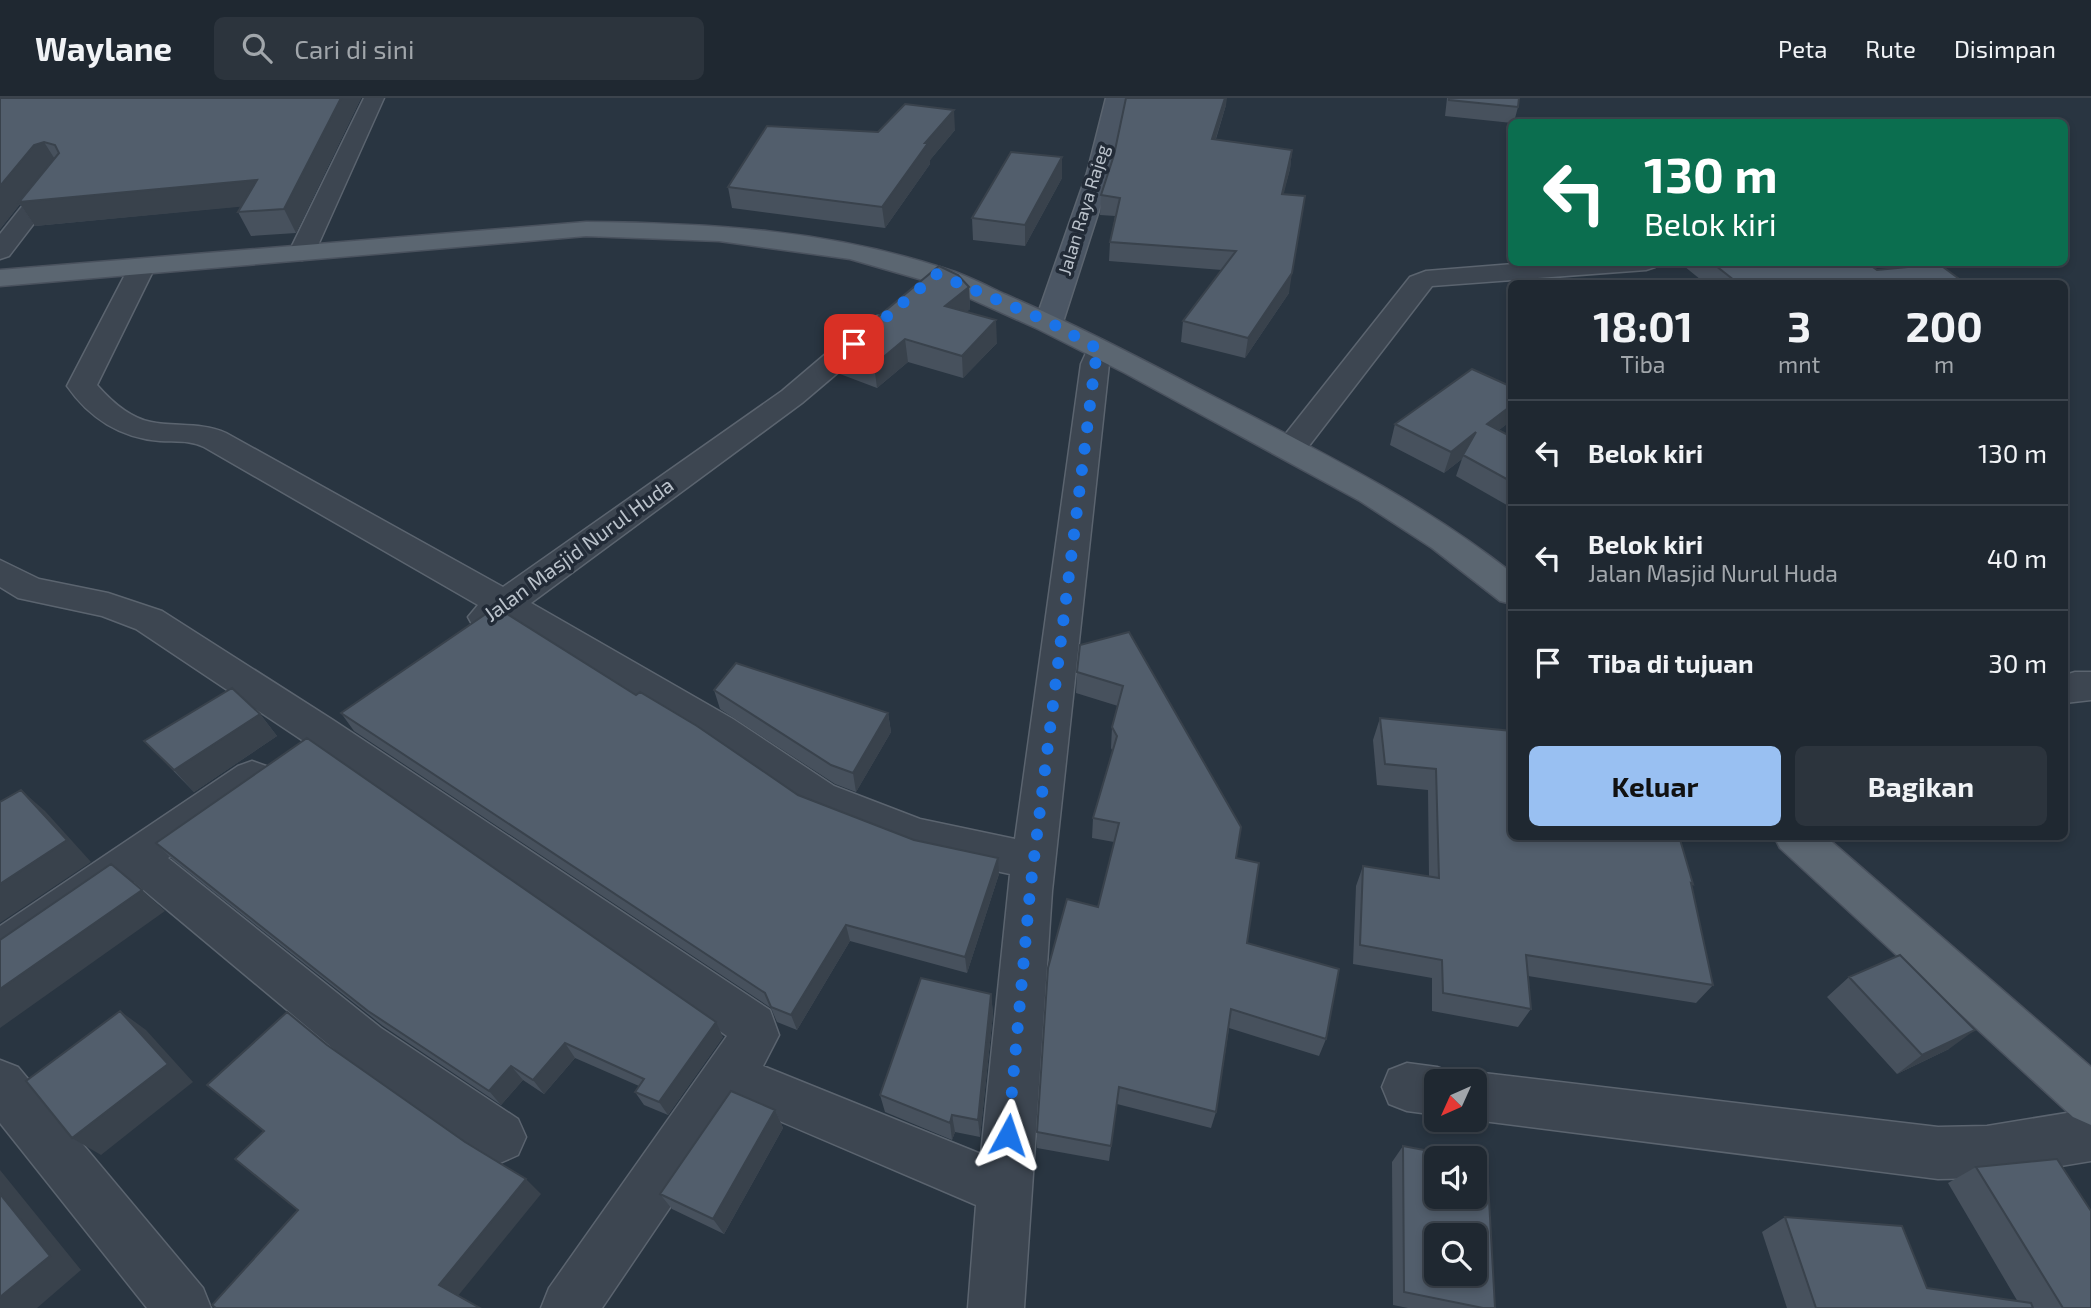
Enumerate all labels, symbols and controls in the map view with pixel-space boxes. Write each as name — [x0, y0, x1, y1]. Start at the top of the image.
search box — [214, 17, 704, 80]
text: Waylane — [35, 28, 172, 68]
icon: search — [238, 29, 276, 67]
text: Cari di sini — [294, 33, 414, 64]
text: Peta — [1778, 34, 1827, 63]
text: Rute — [1865, 34, 1916, 63]
text: Disimpan — [1954, 34, 2056, 63]
street label: Jalan Raya Rajeg — [1053, 142, 1113, 278]
text: 130 m — [1644, 144, 1778, 203]
icon: left — [1529, 147, 1620, 238]
text: Belok kiri — [1644, 204, 1777, 242]
text: 18:01 — [1593, 300, 1693, 350]
text: 3 — [1787, 300, 1811, 350]
text: 200 — [1905, 300, 1983, 350]
pin — [824, 314, 884, 374]
icon: arrive — [835, 325, 873, 363]
text: Tiba — [1621, 350, 1665, 378]
text: mnt — [1778, 350, 1820, 378]
text: m — [1934, 350, 1954, 378]
icon: left — [1529, 434, 1567, 472]
text: Belok kiri — [1588, 437, 1703, 468]
text: 130 m — [1978, 437, 2047, 468]
street label: Jalan Masjid Nurul Huda — [478, 472, 678, 627]
text: Belok kiri — [1588, 528, 1703, 559]
icon: left — [1529, 539, 1567, 577]
text: 40 m — [1987, 542, 2047, 573]
text: Jalan Masjid Nurul Huda — [1588, 559, 1838, 587]
icon: arrive — [1529, 644, 1567, 682]
text: Tiba di tujuan — [1588, 647, 1754, 678]
text: 30 m — [1988, 647, 2047, 678]
button: Keluar — [1529, 746, 1781, 826]
button: Bagikan — [1795, 746, 2047, 826]
north arrow — [1424, 1069, 1488, 1132]
map controls — [1424, 1069, 1487, 1286]
position arrow — [971, 1098, 1045, 1172]
button: sound — [1424, 1146, 1487, 1209]
button: search — [1424, 1223, 1487, 1286]

